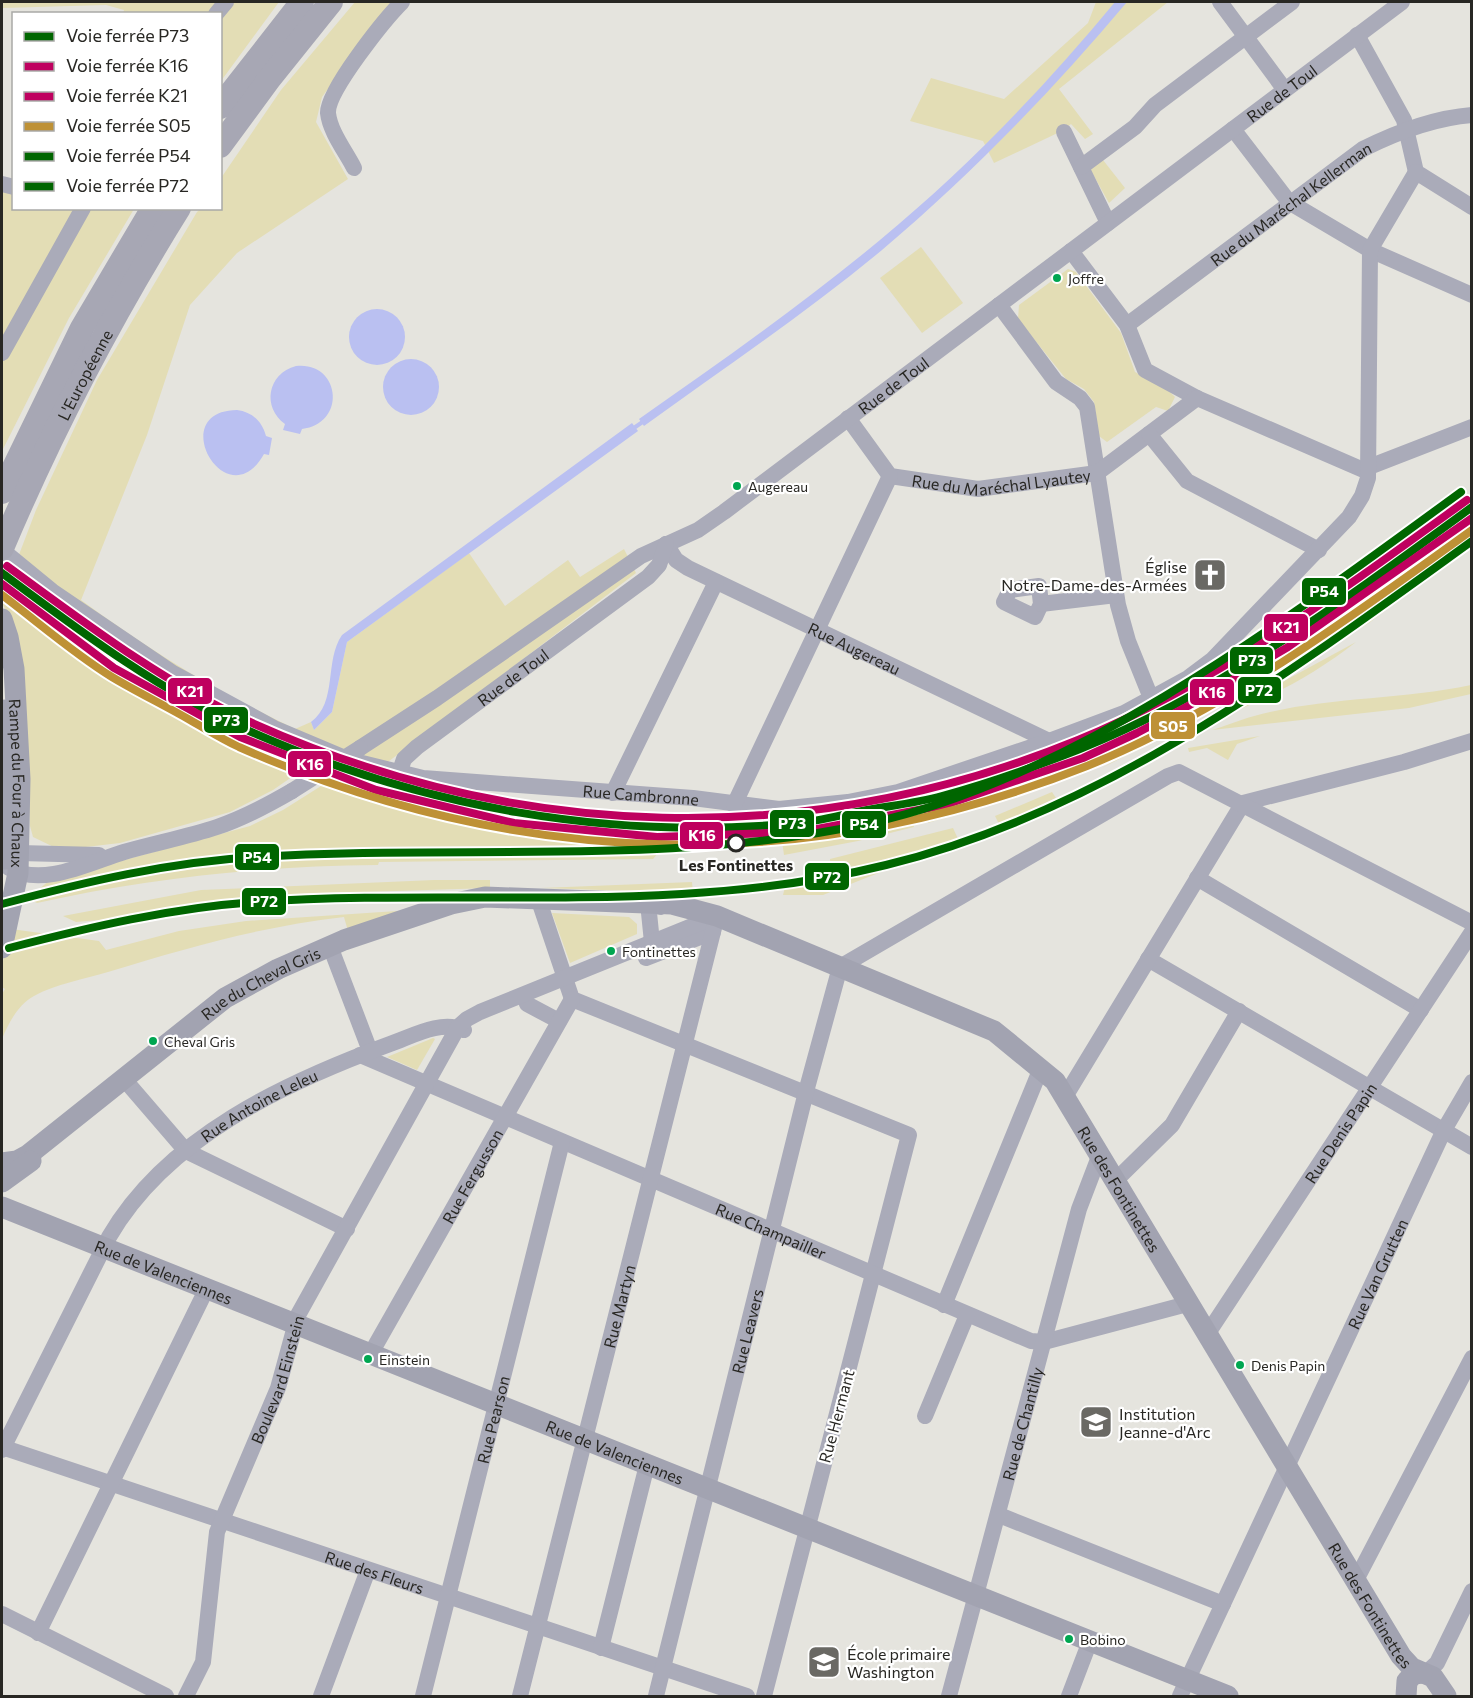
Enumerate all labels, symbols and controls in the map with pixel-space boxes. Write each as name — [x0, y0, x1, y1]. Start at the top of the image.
legend — [12, 12, 222, 210]
text: Voie ferrée P73 — [66, 24, 189, 46]
text: Voie ferrée K16 — [66, 54, 188, 76]
street label: Rue de Toul — [1242, 60, 1320, 125]
text: Voie ferrée K21 — [66, 84, 188, 106]
text: Voie ferrée S05 — [66, 114, 191, 136]
street label: Rue du Maréchal Kellerman — [1206, 137, 1374, 269]
text: Voie ferrée P54 — [66, 144, 191, 166]
text: Voie ferrée P72 — [66, 174, 189, 196]
place label: Joffre — [1068, 270, 1104, 287]
marker: Joffre — [1051, 272, 1063, 284]
street label: L'Européenne — [53, 326, 116, 423]
street label: Rue de Toul — [854, 352, 932, 418]
street label: Rue du Maréchal Lyautey — [911, 464, 1092, 499]
place label: Augereau — [748, 478, 808, 495]
marker: Augereau — [731, 480, 743, 492]
place label: Église Notre-Dame-des-Armées — [1001, 557, 1187, 594]
church icon: Église Notre-Dame-des-Armées — [1192, 557, 1228, 593]
line badge: P54 — [1301, 577, 1347, 606]
text: P54 — [1309, 581, 1339, 600]
line badge: K21 — [1263, 613, 1309, 642]
text: K21 — [1272, 617, 1300, 636]
street label: Rue Augereau — [805, 618, 904, 678]
street label: Rue de Toul — [473, 644, 552, 709]
line badge: P73 — [1229, 646, 1274, 675]
text: P73 — [1238, 650, 1266, 669]
line badge: P72 — [1237, 676, 1282, 704]
line badge: K21 — [167, 677, 213, 705]
line badge: K16 — [1189, 678, 1235, 706]
text: P72 — [1245, 680, 1273, 699]
text: K21 — [176, 681, 204, 700]
text: K16 — [1198, 682, 1226, 701]
street label: Rampe du Four à Chaux — [6, 698, 30, 869]
line badge: P73 — [203, 706, 249, 734]
text: P73 — [212, 710, 240, 729]
line badge: S05 — [1150, 711, 1196, 740]
text: S05 — [1158, 716, 1188, 735]
line badge: K16 — [287, 750, 332, 778]
text: K16 — [296, 754, 324, 773]
street label: Rue Cambronne — [582, 780, 700, 808]
line badge: P73 — [769, 809, 815, 838]
line badge: P54 — [841, 810, 887, 839]
text: P73 — [778, 813, 806, 832]
text: P54 — [849, 814, 879, 833]
line badge: K16 — [679, 821, 724, 850]
text: K16 — [688, 825, 716, 844]
marker: Les Fontinettes — [727, 834, 745, 852]
line badge: P54 — [234, 843, 280, 871]
text: P54 — [242, 847, 272, 866]
place label: Les Fontinettes — [679, 855, 793, 874]
line badge: P72 — [804, 862, 850, 891]
text: P72 — [813, 867, 841, 886]
line badge: P72 — [241, 887, 287, 916]
text: P72 — [250, 891, 278, 910]
street label: Rue du Cheval Gris — [197, 942, 323, 1023]
place label: Fontinettes — [622, 943, 696, 960]
marker: Fontinettes — [605, 945, 617, 957]
place label: Cheval Gris — [164, 1033, 235, 1050]
marker: Cheval Gris — [147, 1035, 159, 1047]
street label: Rue Antoine Leleu — [196, 1065, 320, 1145]
street label: Rue Denis Papin — [1300, 1079, 1380, 1186]
street label: Rue des Fontinettes — [1075, 1122, 1165, 1255]
street label: Rue Fergusson — [437, 1125, 506, 1226]
street label: Rue Champailler — [713, 1198, 830, 1262]
street label: Rue Van Grutten — [1343, 1215, 1411, 1332]
street label: Rue de Valenciennes — [92, 1235, 235, 1307]
street label: Rue Martyn — [599, 1263, 638, 1350]
street label: Rue Leavers — [727, 1287, 766, 1375]
street label: Boulevard Einstein — [246, 1313, 307, 1446]
place label: Einstein — [379, 1351, 430, 1368]
marker: Einstein — [362, 1353, 374, 1365]
place label: Denis Papin — [1251, 1357, 1325, 1374]
marker: Denis Papin — [1234, 1359, 1246, 1371]
street label: Rue de Chantilly — [998, 1365, 1046, 1482]
street label: Rue Hermant — [814, 1367, 858, 1465]
street label: Rue Pearson — [472, 1374, 513, 1465]
school or university icon: Institution Jeanne-d'Arc — [1078, 1404, 1114, 1440]
place label: Institution Jeanne-d'Arc — [1119, 1404, 1211, 1441]
street label: Rue de Valenciennes — [543, 1416, 687, 1488]
street label: Rue des Fontinettes — [1325, 1539, 1417, 1672]
street label: Rue des Fleurs — [323, 1546, 427, 1597]
place label: Bobino — [1080, 1631, 1126, 1648]
marker: Bobino — [1063, 1633, 1075, 1645]
school or university icon: École primaire Washington — [806, 1644, 842, 1680]
place label: École primaire Washington — [847, 1644, 951, 1681]

